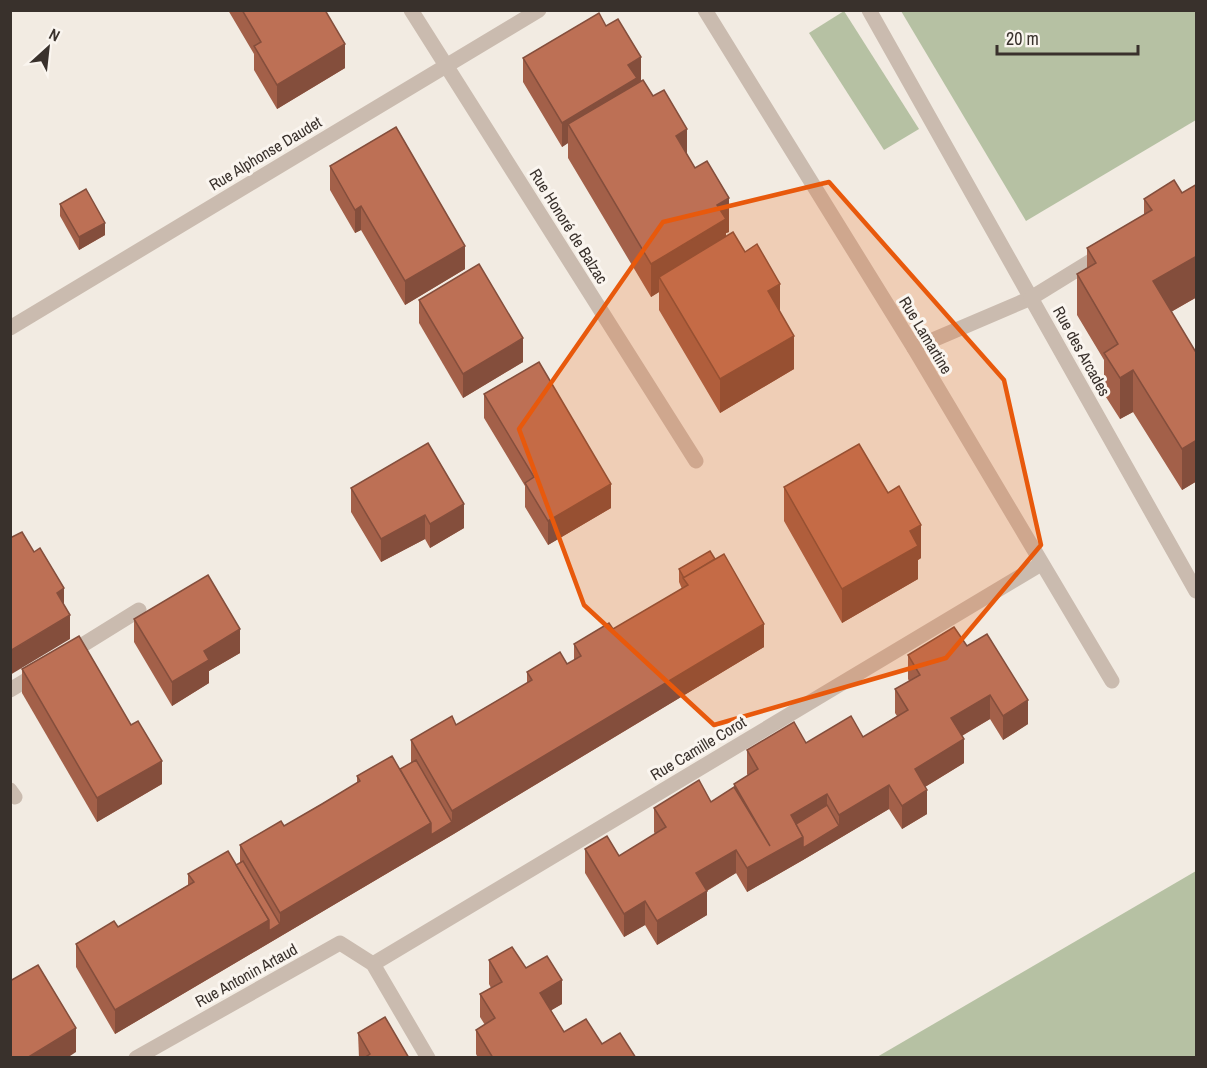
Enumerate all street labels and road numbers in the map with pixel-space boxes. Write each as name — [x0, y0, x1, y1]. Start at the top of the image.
street label: Rue Alphonse Daudet — [205, 111, 326, 195]
street label: Rue Honoré de Balzac — [525, 164, 614, 288]
street label: Rue Lamartine — [894, 292, 958, 378]
street label: Rue des Arcades — [1048, 302, 1116, 400]
street label: Rue Camille Corot — [646, 711, 750, 785]
street label: Rue Antonin Artaud — [191, 938, 301, 1012]

